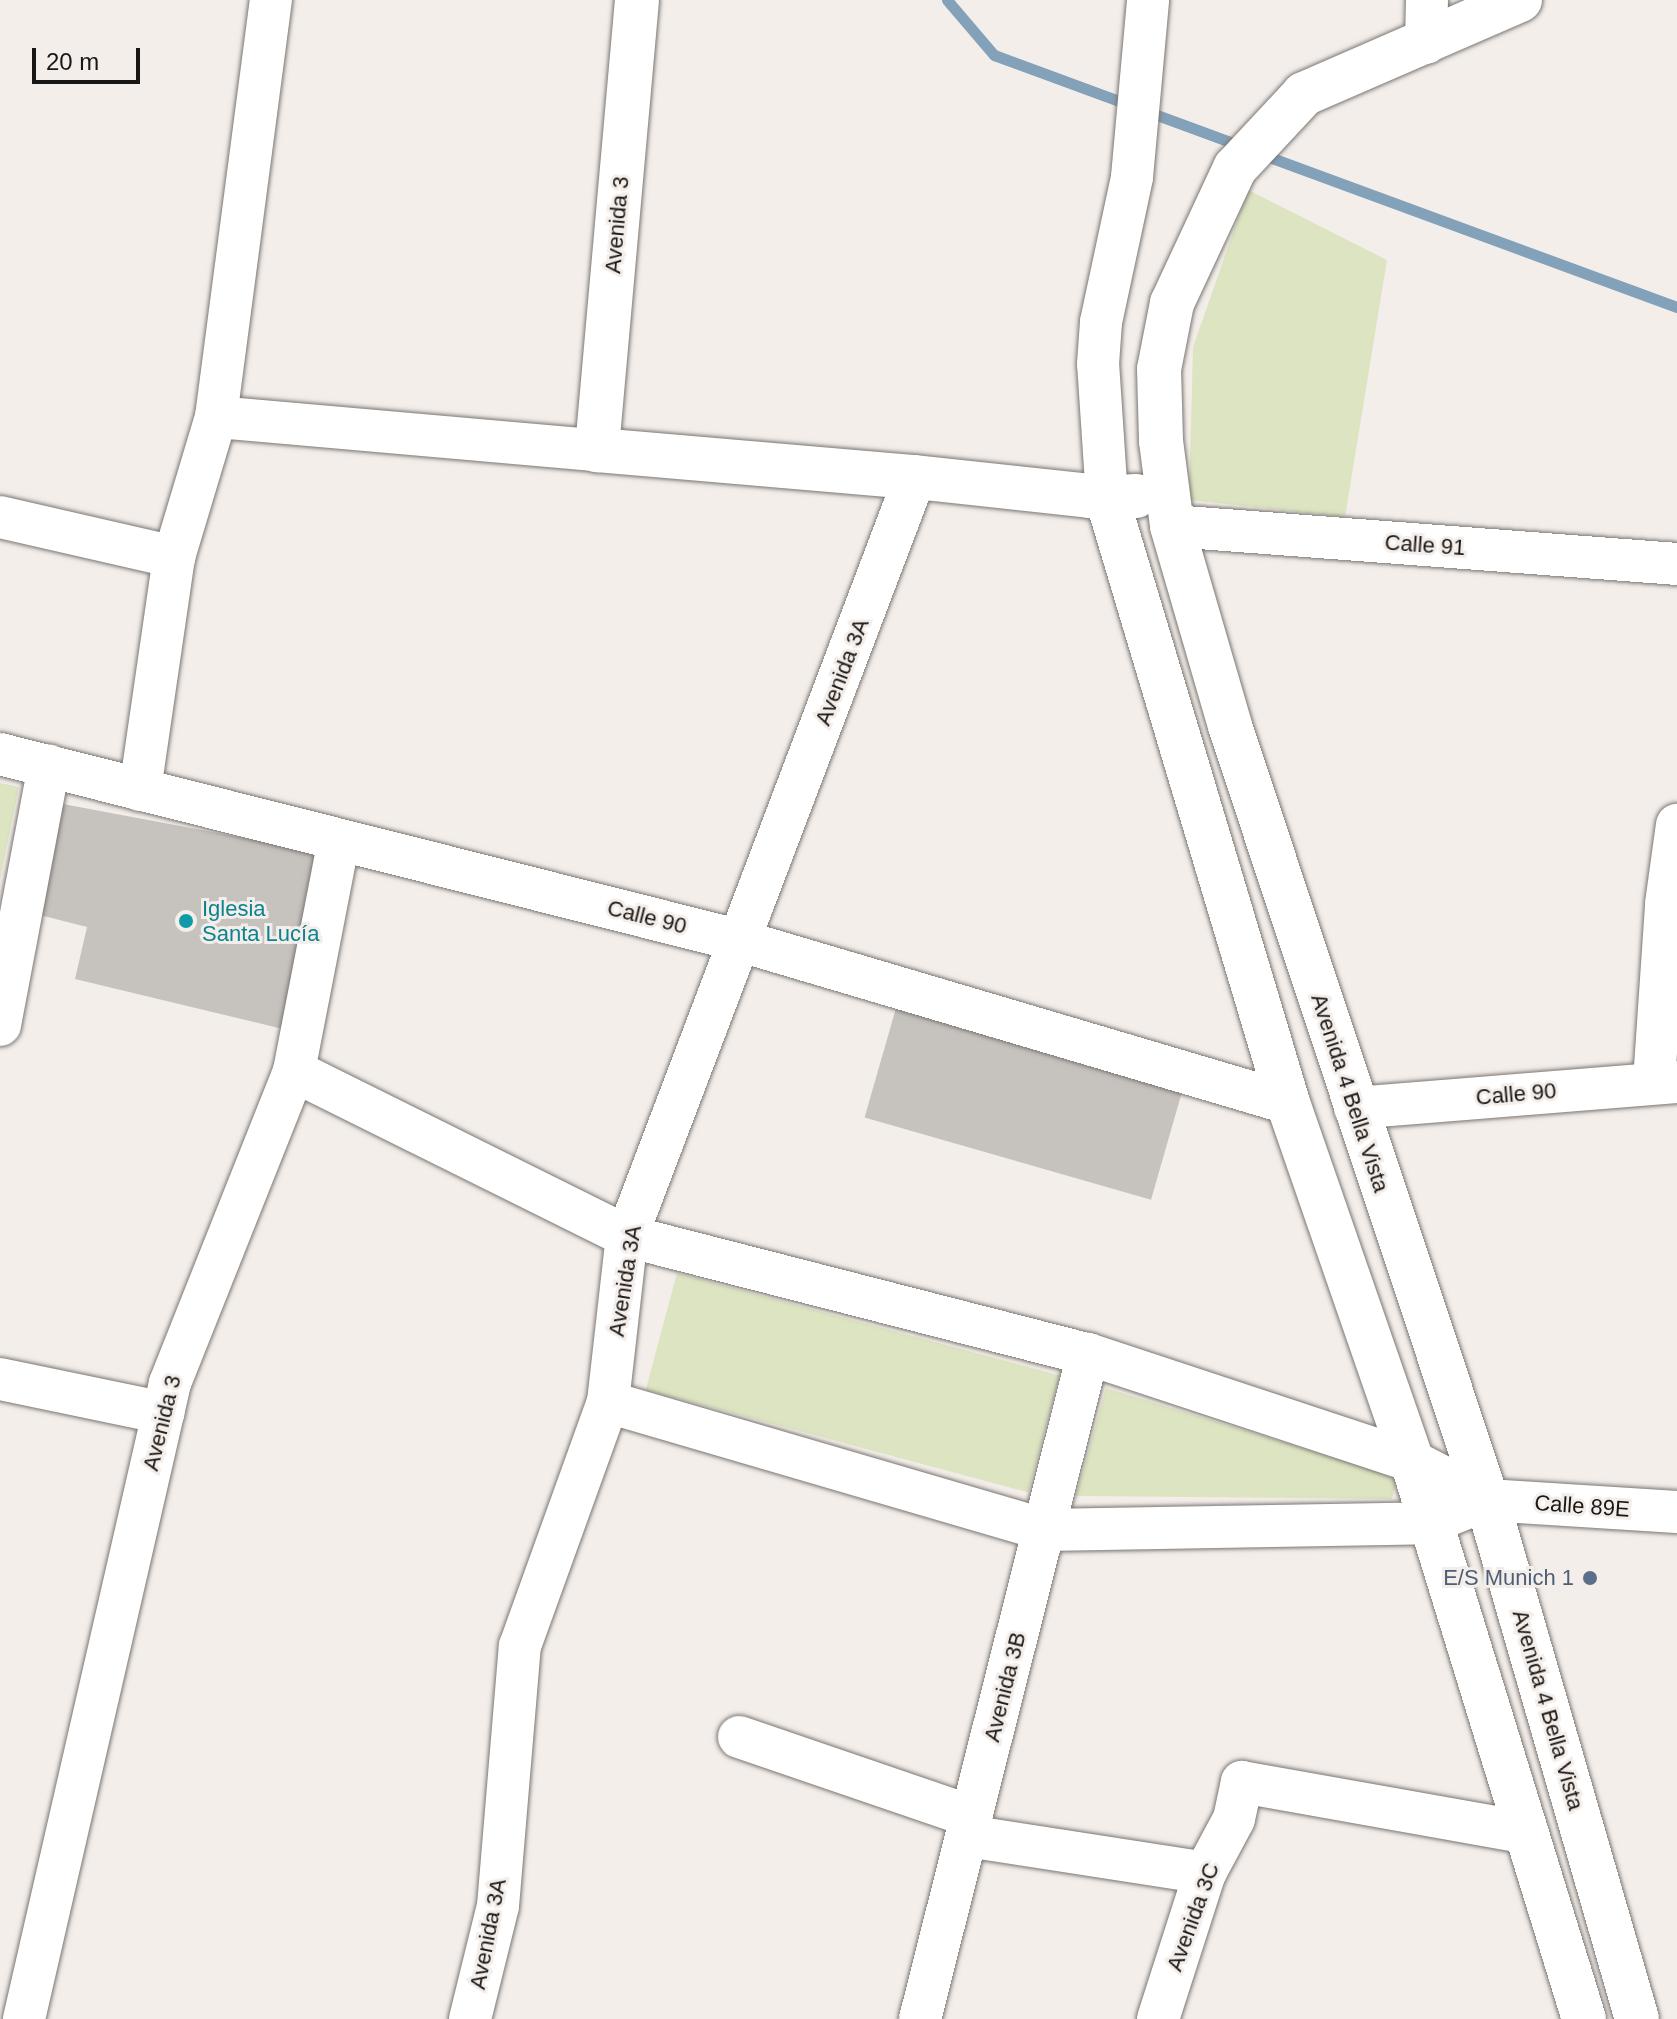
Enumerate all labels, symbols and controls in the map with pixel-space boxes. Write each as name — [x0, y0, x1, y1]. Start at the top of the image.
scale bar — [36, 32, 144, 82]
text: 20 m — [46, 48, 99, 75]
street label: Avenida 3 — [600, 175, 634, 275]
street label: Calle 91 — [1384, 529, 1466, 561]
street label: Avenida 3A — [810, 615, 874, 729]
street label: Calle 90 — [605, 894, 689, 940]
place label: Iglesia Santa Lucía — [202, 895, 319, 946]
marker: Iglesia Santa Lucía — [177, 912, 195, 930]
street label: Avenida 4 Bella Vista — [1305, 990, 1395, 1196]
street label: Calle 90 — [1475, 1077, 1557, 1111]
street label: Avenida 3A — [603, 1224, 647, 1338]
street label: Avenida 3 — [137, 1373, 187, 1473]
street label: Calle 89E — [1534, 1490, 1630, 1522]
place label: E/S Munich 1 — [1443, 1565, 1574, 1591]
marker: E/S Munich 1 — [1581, 1569, 1599, 1587]
street label: Avenida 4 Bella Vista — [1507, 1607, 1589, 1813]
street label: Avenida 3B — [979, 1629, 1031, 1745]
street label: Avenida 3C — [1161, 1859, 1225, 1975]
street label: Avenida 3A — [464, 1876, 512, 1992]

